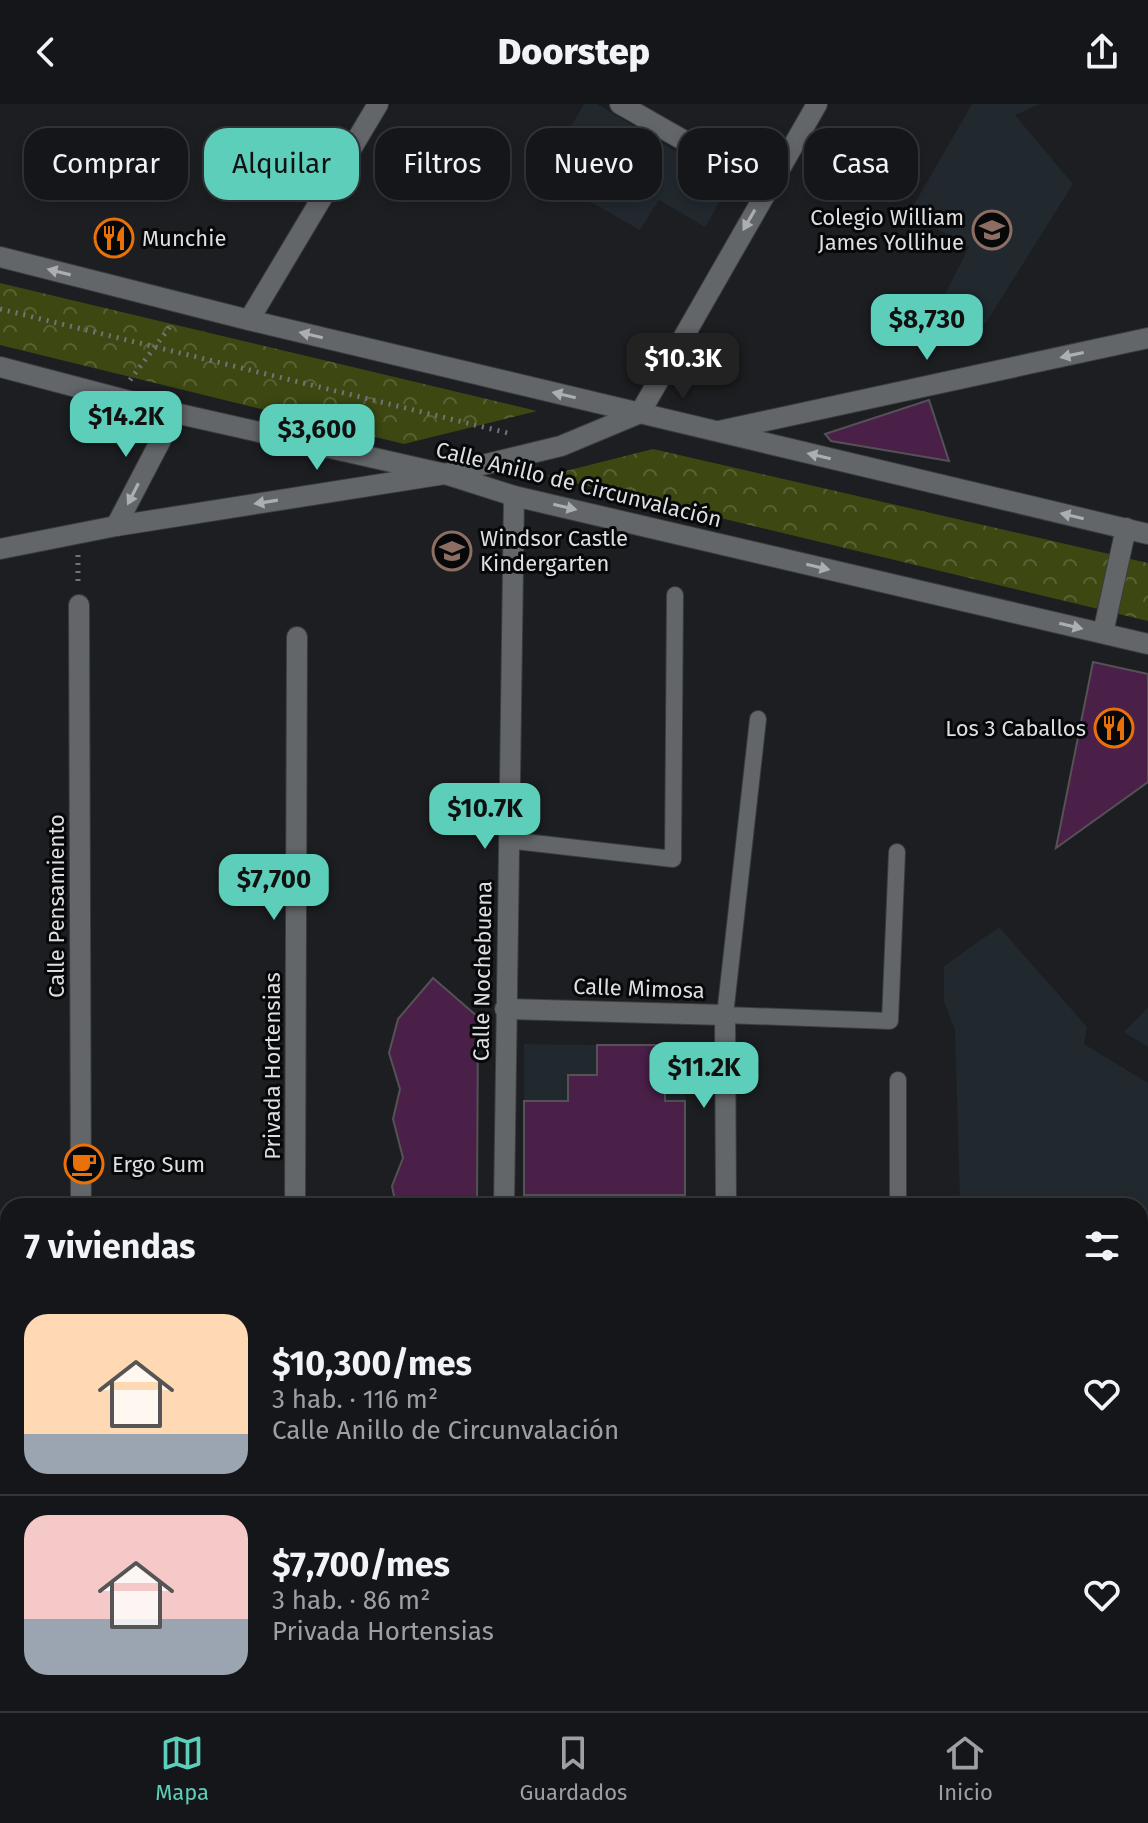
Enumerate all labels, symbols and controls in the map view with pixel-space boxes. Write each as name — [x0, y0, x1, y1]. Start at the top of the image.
icon: back — [24, 30, 68, 74]
text: Doorstep — [498, 30, 650, 74]
icon: share — [1080, 30, 1124, 74]
chip: Comprar — [24, 128, 188, 200]
chip: Alquilar — [204, 128, 359, 200]
chip: Filtros — [375, 128, 510, 200]
chip: Nuevo — [526, 128, 662, 200]
chip: Piso — [678, 128, 788, 200]
chip: Casa — [804, 128, 918, 200]
place label: Colegio William James Yollihue — [810, 204, 964, 256]
one-way arrow — [743, 208, 756, 231]
school or university icon: Colegio William James Yollihue — [971, 209, 1013, 251]
restaurant icon: Munchie — [93, 217, 135, 259]
place label: Munchie — [142, 225, 226, 252]
one-way arrow — [46, 266, 71, 278]
pin: $8,730 — [862, 294, 992, 362]
text: $8,730 — [889, 304, 965, 335]
one-way arrow — [298, 328, 323, 341]
pin: $10.3K — [618, 333, 748, 401]
text: $10.3K — [644, 343, 722, 374]
one-way arrow — [1059, 349, 1084, 361]
one-way arrow — [551, 388, 576, 401]
pin: $14.2K — [61, 391, 191, 459]
text: $14.2K — [88, 401, 164, 432]
pin: $3,600 — [252, 404, 382, 472]
text: $3,600 — [278, 414, 356, 445]
street label: Calle Anillo de Circunvalación — [433, 436, 725, 533]
one-way arrow — [807, 449, 832, 462]
one-way arrow — [126, 483, 140, 505]
one-way arrow — [253, 496, 278, 509]
one-way arrow — [552, 502, 577, 514]
one-way arrow — [1060, 509, 1085, 521]
place label: Windsor Castle Kindergarten — [480, 525, 628, 577]
school or university icon: Windsor Castle Kindergarten — [431, 530, 473, 572]
one-way arrow — [805, 561, 830, 574]
one-way arrow — [1059, 620, 1084, 633]
restaurant icon: Los 3 Caballos — [1093, 707, 1135, 749]
place label: Los 3 Caballos — [945, 715, 1086, 742]
pin: $10.7K — [420, 783, 550, 851]
text: $10.7K — [447, 793, 523, 824]
street label: Calle Pensamiento — [43, 814, 70, 998]
pin: $7,700 — [209, 854, 339, 922]
text: $7,700 — [237, 864, 311, 895]
street label: Calle Nochebuena — [467, 881, 498, 1061]
street label: Privada Hortensias — [259, 972, 286, 1160]
street label: Calle Mimosa — [573, 973, 705, 1004]
pin: $11.2K — [639, 1042, 769, 1110]
text: $11.2K — [667, 1052, 741, 1083]
cafe icon: Ergo Sum — [63, 1143, 105, 1185]
place label: Ergo Sum — [112, 1151, 205, 1178]
icon: filters — [1080, 1224, 1124, 1268]
text: 7 viviendas — [24, 1226, 196, 1267]
text: $10,300/mes — [272, 1343, 472, 1384]
icon: home — [88, 1346, 184, 1442]
icon: heart — [1080, 1372, 1124, 1416]
text: 3 hab. · 116 m² — [272, 1384, 438, 1415]
text: Calle Anillo de Circunvalación — [272, 1415, 619, 1446]
text: $7,700/mes — [272, 1544, 450, 1585]
icon: home — [88, 1547, 184, 1643]
icon: heart — [1080, 1573, 1124, 1617]
text: 3 hab. · 86 m² — [272, 1585, 430, 1616]
text: Privada Hortensias — [272, 1616, 494, 1647]
tab: Mapa — [155, 1731, 209, 1806]
tab: Guardados — [519, 1731, 627, 1806]
tab: Inicio — [938, 1731, 993, 1806]

